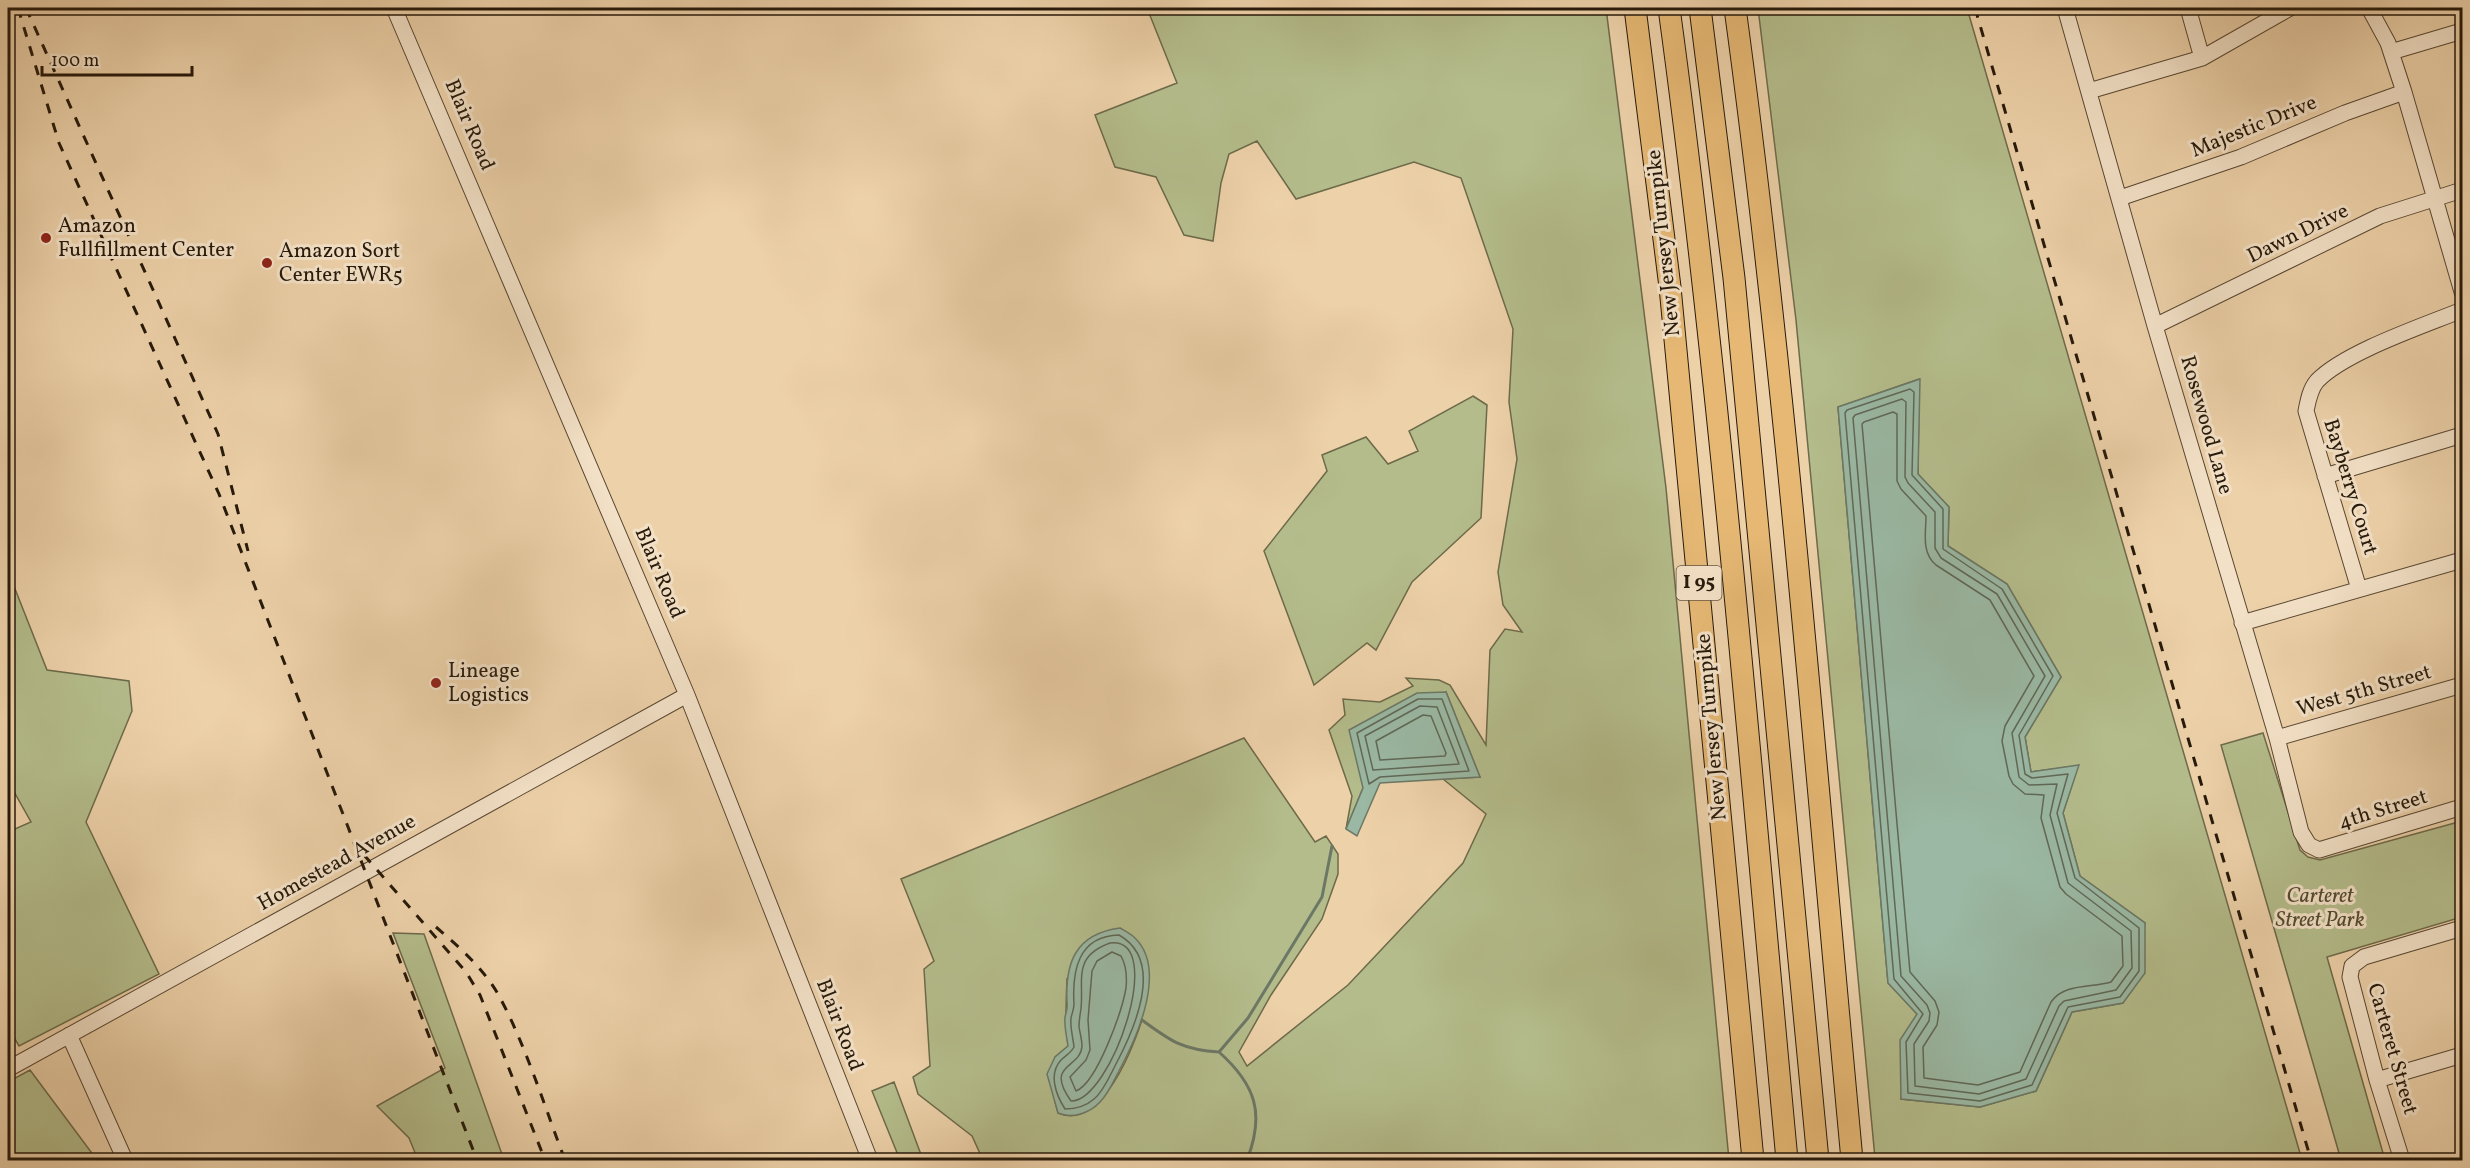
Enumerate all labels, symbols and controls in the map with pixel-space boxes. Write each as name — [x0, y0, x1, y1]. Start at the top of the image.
scale bar — [42, 39, 192, 77]
text: 100 m — [51, 49, 100, 74]
street label: Blair Road — [437, 75, 501, 175]
street label: Majestic Drive — [2187, 89, 2321, 165]
street label: New Jersey Turnpike — [1640, 148, 1688, 338]
street label: Dawn Drive — [2242, 197, 2354, 271]
place label: Amazon Fullfillment Center — [58, 212, 234, 265]
marker: Amazon Fullfillment Center — [39, 231, 53, 245]
place label: Amazon Sort Center EWR5 — [279, 237, 403, 290]
marker: Amazon Sort Center EWR5 — [260, 256, 274, 270]
street label: Rosewood Lane — [2172, 352, 2240, 498]
street label: Bayberry Court — [2316, 415, 2384, 559]
street label: Blair Road — [627, 523, 691, 623]
road number: I 95 — [1676, 566, 1722, 600]
street label: New Jersey Turnpike — [1689, 632, 1735, 822]
place label: Lineage Logistics — [448, 657, 529, 710]
street label: West 5th Street — [2293, 658, 2435, 724]
marker: Lineage Logistics — [429, 676, 443, 690]
street label: 4th Street — [2335, 783, 2431, 837]
street label: Homestead Avenue — [253, 807, 421, 919]
park label: Carteret Street Park — [2276, 882, 2365, 935]
street label: Blair Road — [808, 975, 870, 1075]
street label: Carteret Street — [2359, 980, 2425, 1118]

